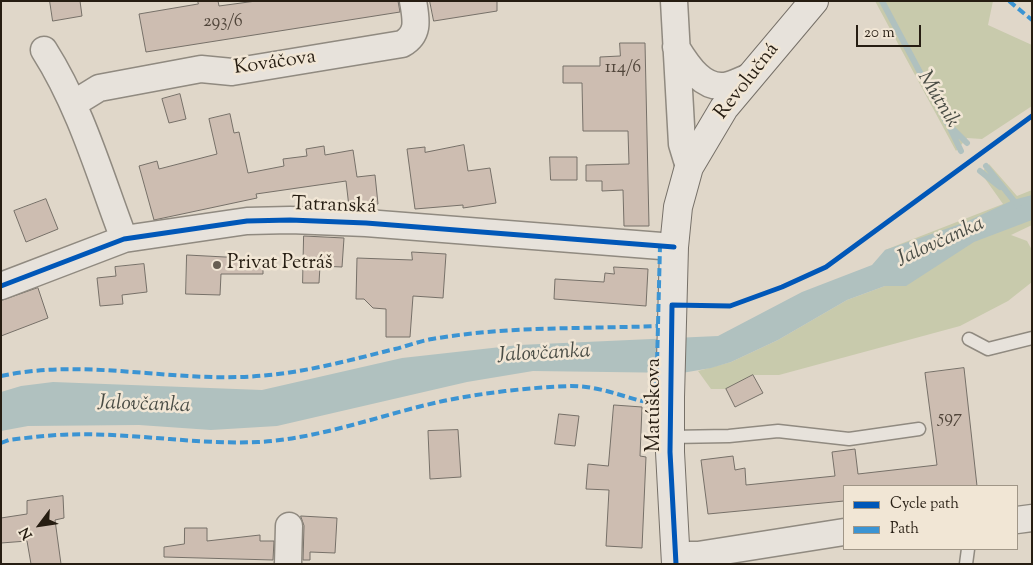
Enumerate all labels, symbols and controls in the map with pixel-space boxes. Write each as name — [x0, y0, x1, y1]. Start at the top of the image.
house number: 293/6 — [203, 12, 243, 34]
scale bar — [858, 15, 923, 47]
text: 20 m — [864, 23, 895, 44]
street label: Revolučná — [711, 39, 785, 125]
street label: Kováčova — [233, 46, 317, 82]
house number: 114/6 — [605, 58, 641, 80]
water label: Mútnik — [910, 67, 964, 133]
street label: Tatranská — [291, 194, 377, 220]
water label: Jalovčanka — [893, 213, 989, 273]
place label: Privat Petráš — [227, 253, 333, 277]
marker: Privat Petráš — [211, 259, 223, 271]
water label: Jalovčanka — [497, 340, 591, 370]
street label: Matúškova — [644, 358, 668, 452]
water label: Jalovčanka — [97, 392, 191, 420]
house number: 597 — [938, 408, 962, 430]
legend — [843, 485, 1018, 550]
text: Cycle path — [890, 494, 959, 515]
north arrow — [15, 500, 65, 550]
text: Path — [890, 519, 919, 540]
text: N — [16, 523, 39, 543]

